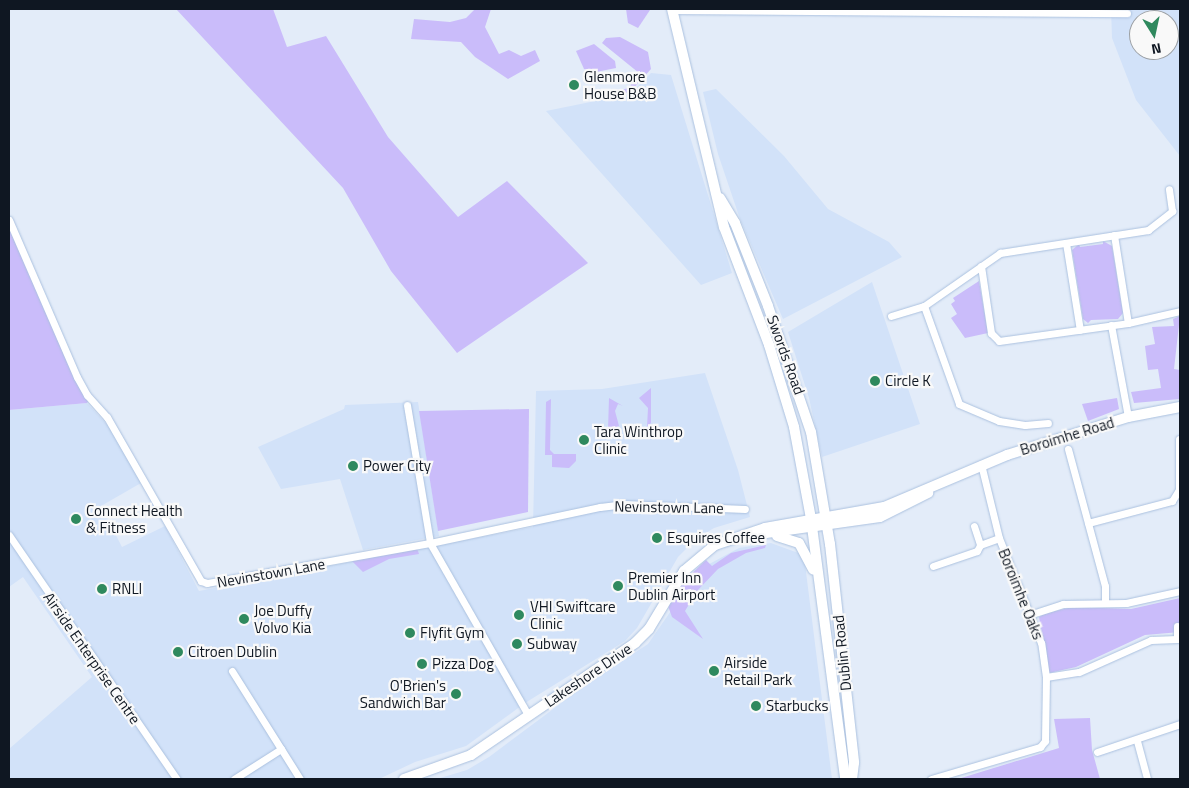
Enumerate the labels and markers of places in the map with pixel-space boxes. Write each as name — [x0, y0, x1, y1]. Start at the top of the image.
place label: Glenmore House B&B — [584, 67, 657, 102]
marker: Glenmore House B&B — [568, 79, 580, 91]
place label: Circle K — [885, 372, 931, 390]
marker: Circle K — [869, 375, 881, 387]
place label: Tara Winthrop Clinic — [594, 422, 683, 457]
marker: Tara Winthrop Clinic — [578, 434, 590, 446]
place label: Power City — [363, 457, 431, 475]
marker: Power City — [347, 460, 359, 472]
place label: Connect Health & Fitness — [86, 501, 183, 536]
marker: Connect Health & Fitness — [70, 513, 82, 525]
place label: Esquires Coffee — [667, 529, 765, 547]
marker: Esquires Coffee — [651, 532, 663, 544]
place label: Premier Inn Dublin Airport — [628, 568, 715, 603]
place label: RNLI — [112, 580, 142, 598]
marker: Premier Inn Dublin Airport — [612, 580, 624, 592]
marker: RNLI — [96, 583, 108, 595]
place label: VHI Swiftcare Clinic — [530, 597, 615, 632]
place label: Joe Duffy Volvo Kia — [254, 601, 312, 636]
marker: VHI Swiftcare Clinic — [512, 608, 526, 622]
marker: Joe Duffy Volvo Kia — [238, 613, 250, 625]
place label: Flyfit Gym — [420, 624, 484, 642]
marker: Flyfit Gym — [404, 627, 416, 639]
place label: Subway — [527, 635, 577, 653]
marker: Subway — [511, 638, 523, 650]
place label: Citroen Dublin — [188, 643, 277, 661]
marker: Citroen Dublin — [172, 646, 184, 658]
place label: Airside Retail Park — [724, 653, 792, 688]
place label: Pizza Dog — [432, 655, 494, 673]
marker: Pizza Dog — [416, 658, 428, 670]
marker: Airside Retail Park — [708, 665, 720, 677]
place label: O'Brien's Sandwich Bar — [360, 676, 446, 711]
marker: O'Brien's Sandwich Bar — [450, 688, 462, 700]
place label: Starbucks — [766, 697, 829, 715]
marker: Starbucks — [750, 700, 762, 712]

